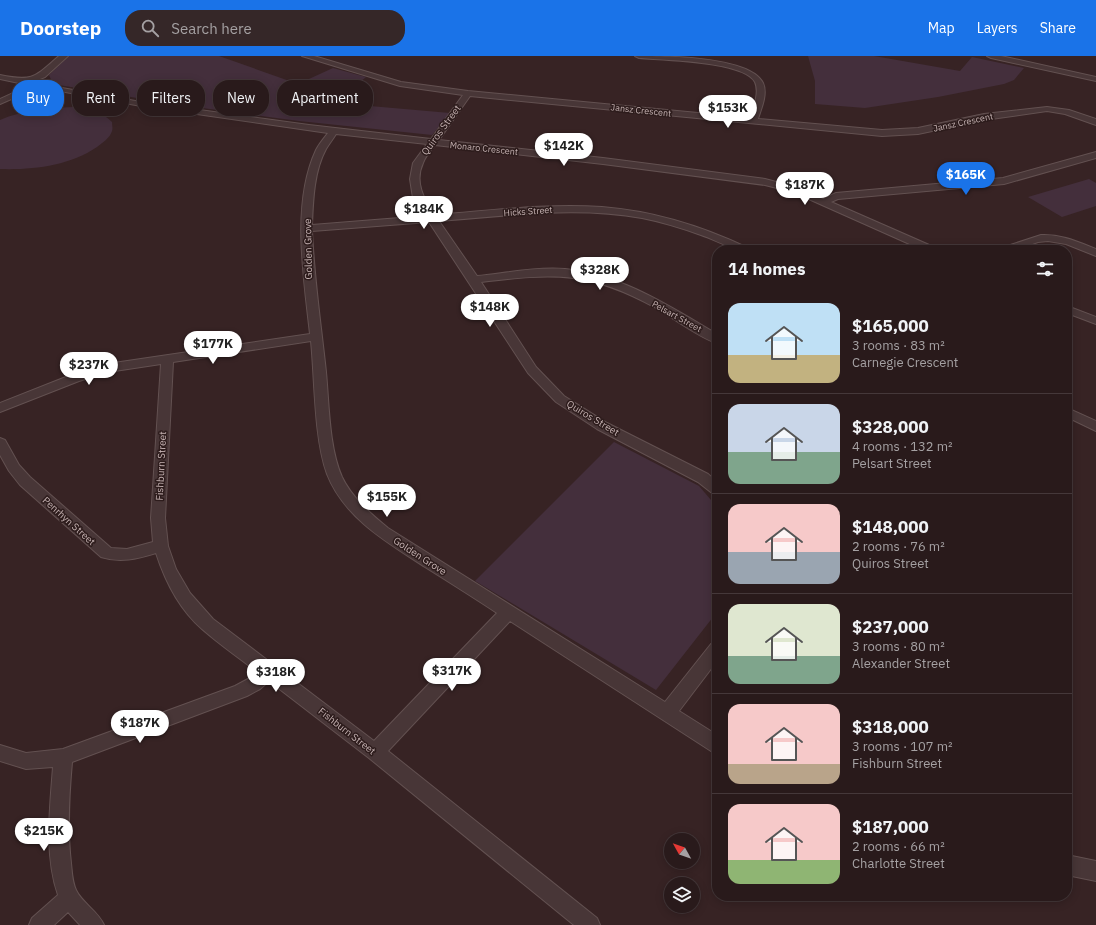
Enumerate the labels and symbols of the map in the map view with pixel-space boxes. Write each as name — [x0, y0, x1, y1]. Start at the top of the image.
pin: $153K — [700, 95, 756, 129]
street label: Jansz Crescent — [610, 101, 672, 119]
street label: Quiros Street — [418, 102, 464, 158]
street label: Jansz Crescent — [932, 110, 994, 134]
pin: $142K — [536, 133, 592, 167]
street label: Monaro Crescent — [449, 139, 519, 157]
pin: $165K — [938, 162, 994, 196]
pin: $187K — [777, 172, 833, 206]
pin: $184K — [396, 196, 452, 230]
street label: Hicks Street — [503, 204, 553, 218]
street label: Golden Grove — [301, 218, 315, 280]
pin: $328K — [572, 257, 628, 291]
pin: $148K — [462, 294, 518, 328]
street label: Pelsart Street — [650, 298, 704, 334]
pin: $177K — [185, 331, 241, 365]
pin: $237K — [61, 352, 117, 386]
street label: Quiros Street — [564, 397, 622, 439]
street label: Fishburn Street — [153, 431, 169, 501]
pin: $155K — [359, 484, 415, 518]
street label: Penrhyn Street — [40, 494, 99, 548]
street label: Golden Grove — [391, 534, 450, 578]
pin: $317K — [424, 658, 480, 692]
pin: $318K — [248, 659, 304, 693]
street label: Fishburn Street — [316, 705, 379, 758]
pin: $187K — [112, 710, 168, 744]
pin: $215K — [16, 818, 72, 852]
north arrow — [664, 833, 700, 869]

